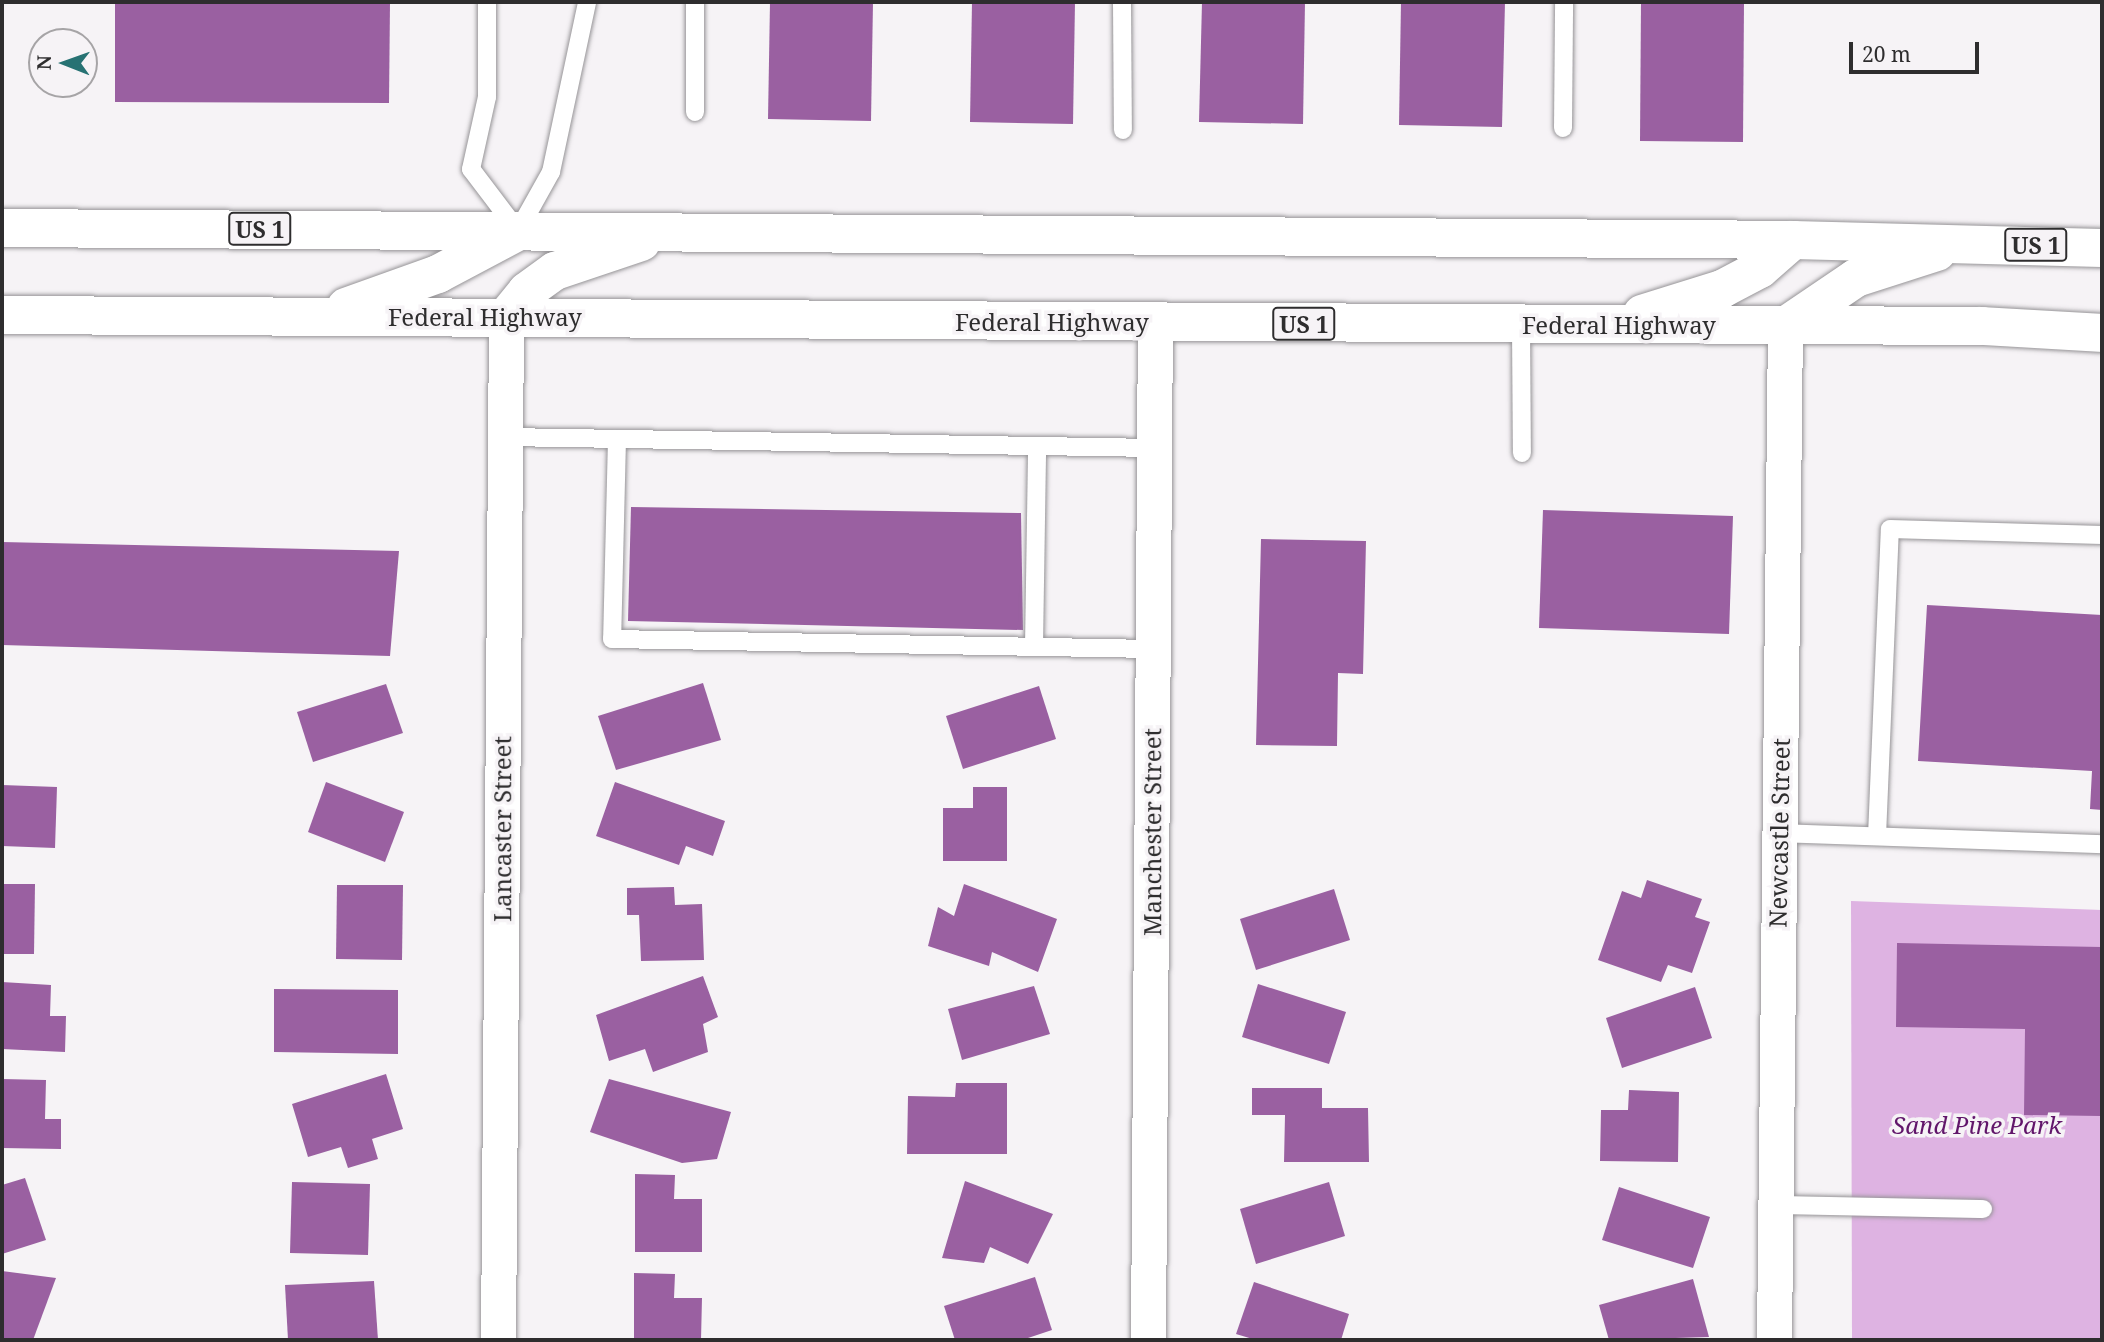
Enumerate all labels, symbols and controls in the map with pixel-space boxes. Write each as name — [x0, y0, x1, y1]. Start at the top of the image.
north arrow — [28, 28, 98, 98]
scale bar — [1852, 28, 1982, 72]
text: 20 m — [1862, 40, 1911, 68]
text: N — [31, 55, 57, 70]
road number: US 1 — [227, 210, 293, 248]
road number: US 1 — [2003, 226, 2069, 264]
street label: Federal Highway — [388, 303, 582, 331]
road number: US 1 — [1271, 304, 1337, 344]
street label: Federal Highway — [955, 308, 1149, 336]
street label: Federal Highway — [1522, 311, 1716, 339]
street label: Manchester Street — [1138, 728, 1166, 936]
street label: Lancaster Street — [488, 736, 516, 922]
street label: Newcastle Street — [1763, 738, 1795, 928]
park label: Sand Pine Park — [1892, 1111, 2062, 1139]

